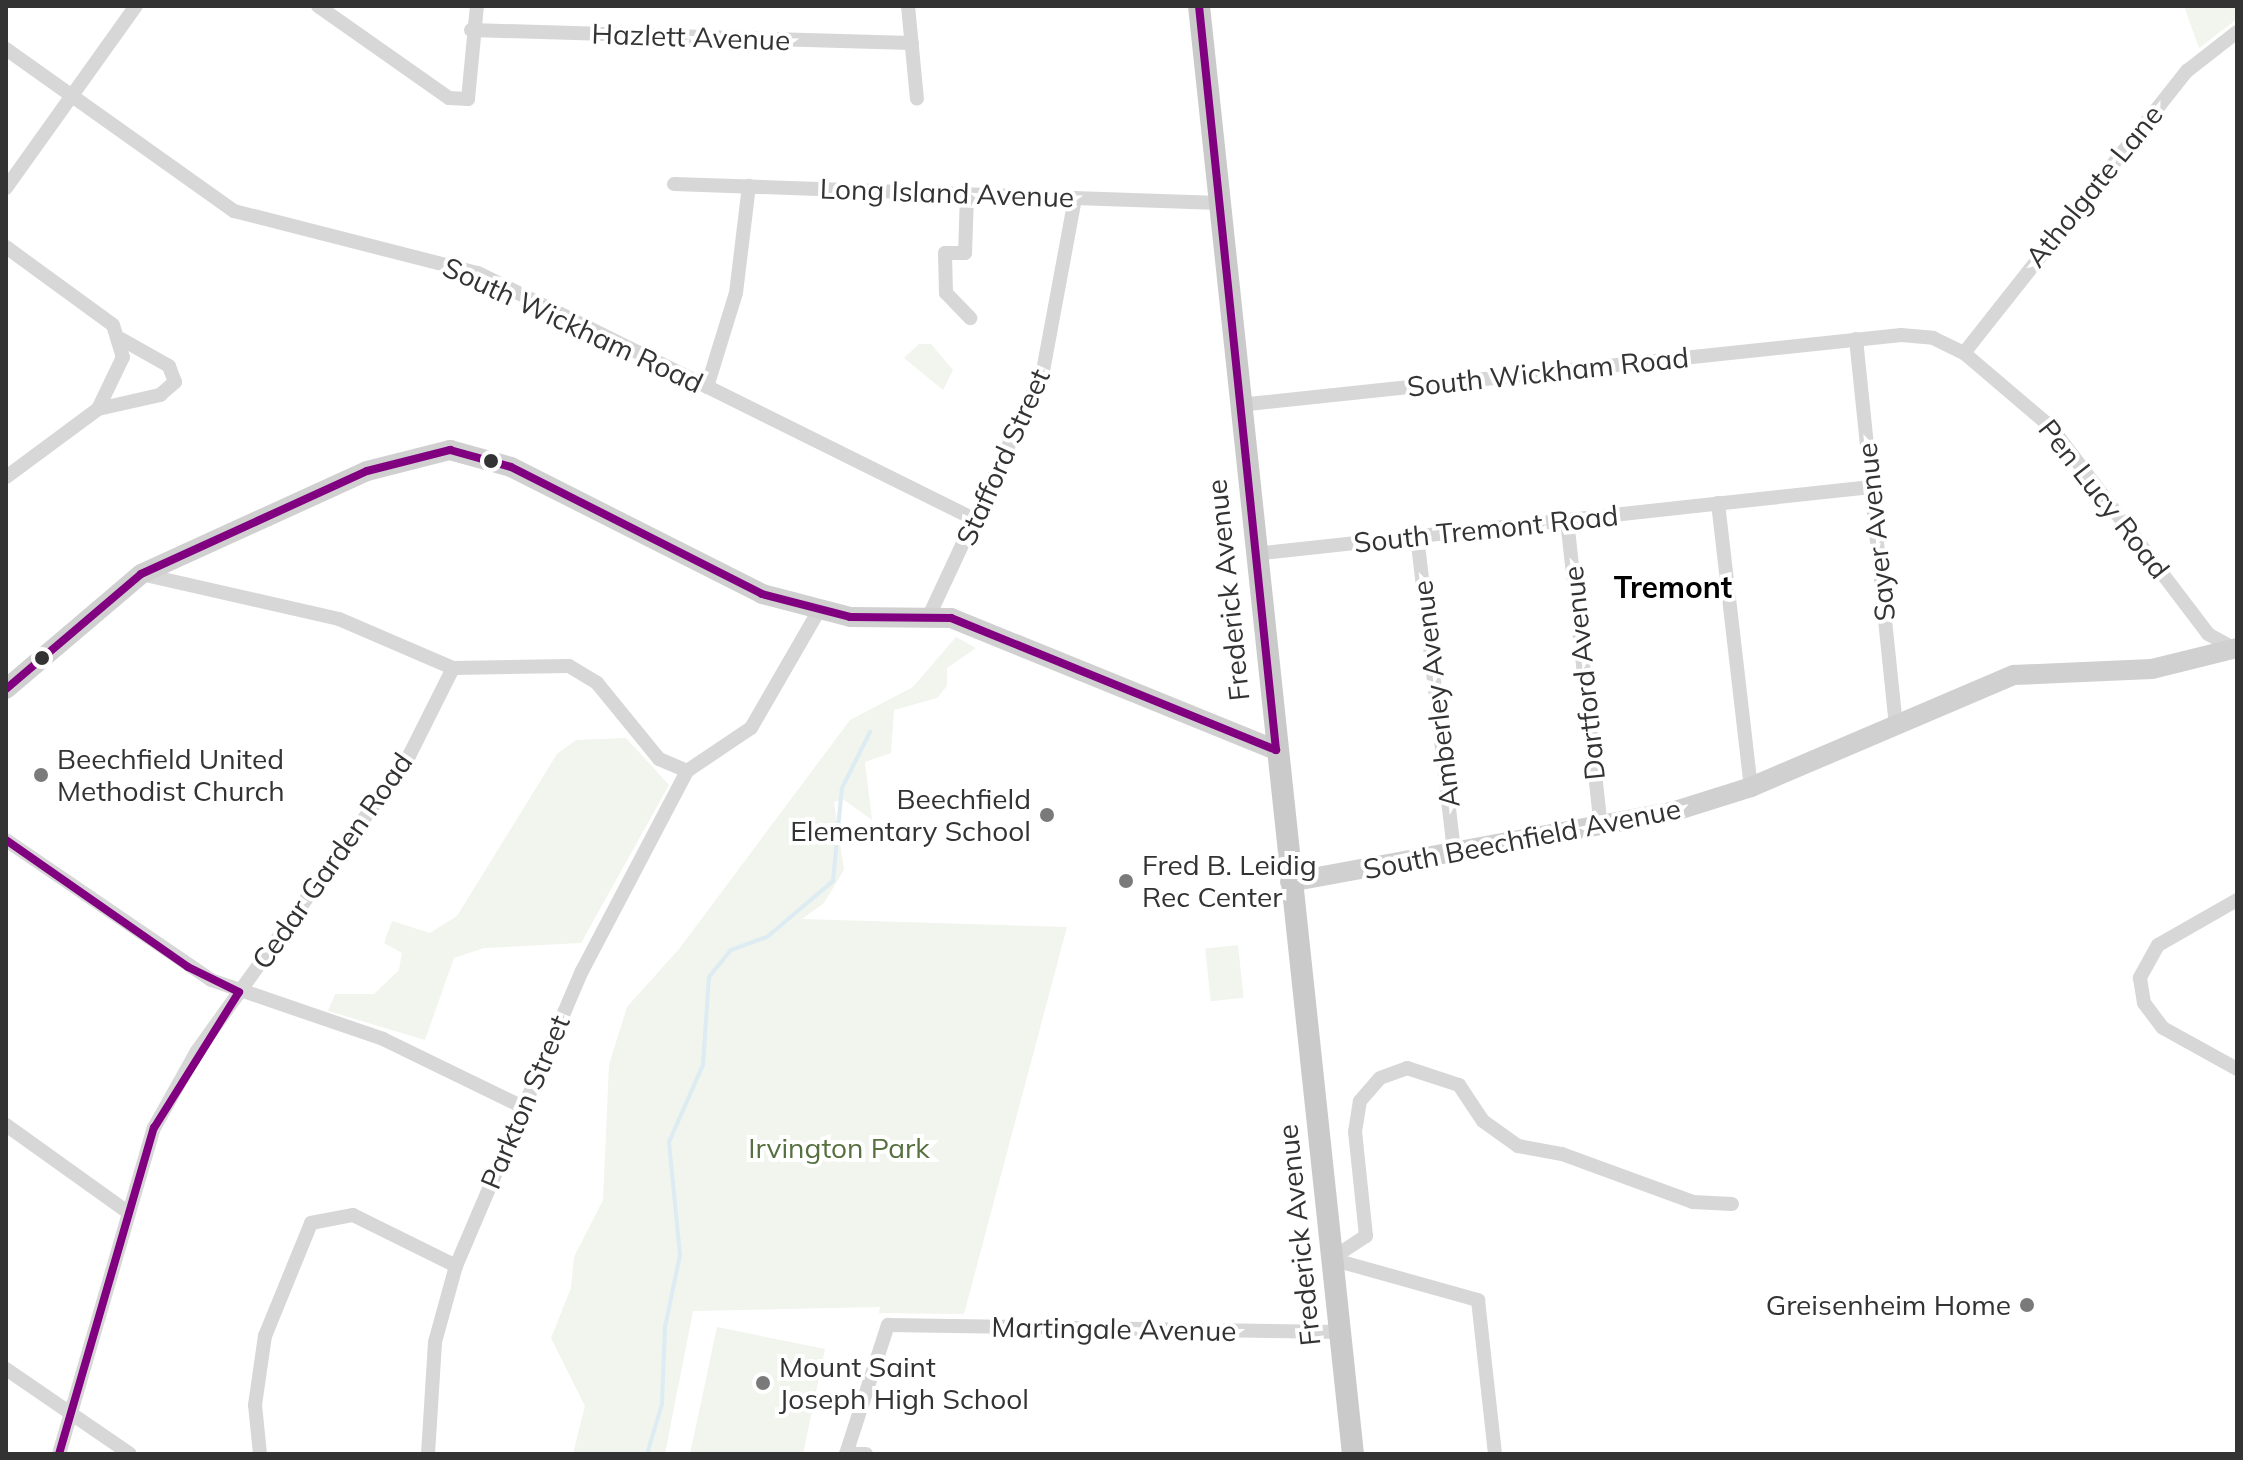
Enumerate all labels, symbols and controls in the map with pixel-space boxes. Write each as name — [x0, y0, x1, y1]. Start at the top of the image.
street label: Hazlett Avenue — [591, 17, 791, 57]
street label: Atholgate Lane — [2018, 98, 2170, 274]
street label: Long Island Avenue — [819, 172, 1075, 214]
street label: South Wickham Road — [438, 250, 708, 400]
street label: South Wickham Road — [1406, 341, 1690, 403]
street label: Stafford Street — [949, 364, 1057, 550]
street label: Pen Lucy Road — [2032, 413, 2176, 585]
street label: Sayer Avenue — [1850, 441, 1902, 623]
unlabelled marker — [483, 453, 499, 469]
street label: Frederick Avenue — [1200, 478, 1256, 702]
street label: South Tremont Road — [1352, 498, 1620, 560]
street label: Dartford Avenue — [1556, 564, 1612, 782]
district label: Tremont — [1614, 569, 1732, 605]
street label: Amberley Avenue — [1405, 578, 1467, 810]
unlabelled marker — [34, 650, 50, 666]
place label: Beechfield United Methodist Church — [57, 742, 285, 808]
street label: Cedar Garden Road — [245, 746, 419, 976]
marker: Beechfield United Methodist Church — [32, 766, 50, 784]
place label: Beechfield Elementary School — [790, 782, 1031, 848]
street label: South Beechfield Avenue — [1361, 792, 1683, 886]
marker: Beechfield Elementary School — [1038, 806, 1056, 824]
place label: Fred B. Leidig Rec Center — [1142, 848, 1317, 914]
marker: Fred B. Leidig Rec Center — [1117, 872, 1135, 890]
street label: Parkton Street — [473, 1010, 577, 1194]
street label: Frederick Avenue — [1271, 1123, 1327, 1347]
park label: Irvington Park — [748, 1131, 930, 1165]
place label: Greisenheim Home — [1766, 1288, 2011, 1322]
marker: Greisenheim Home — [2018, 1296, 2036, 1314]
street label: Martingale Avenue — [991, 1310, 1237, 1348]
place label: Mount Saint Joseph High School — [779, 1350, 1029, 1416]
marker: Mount Saint Joseph High School — [754, 1374, 772, 1392]

